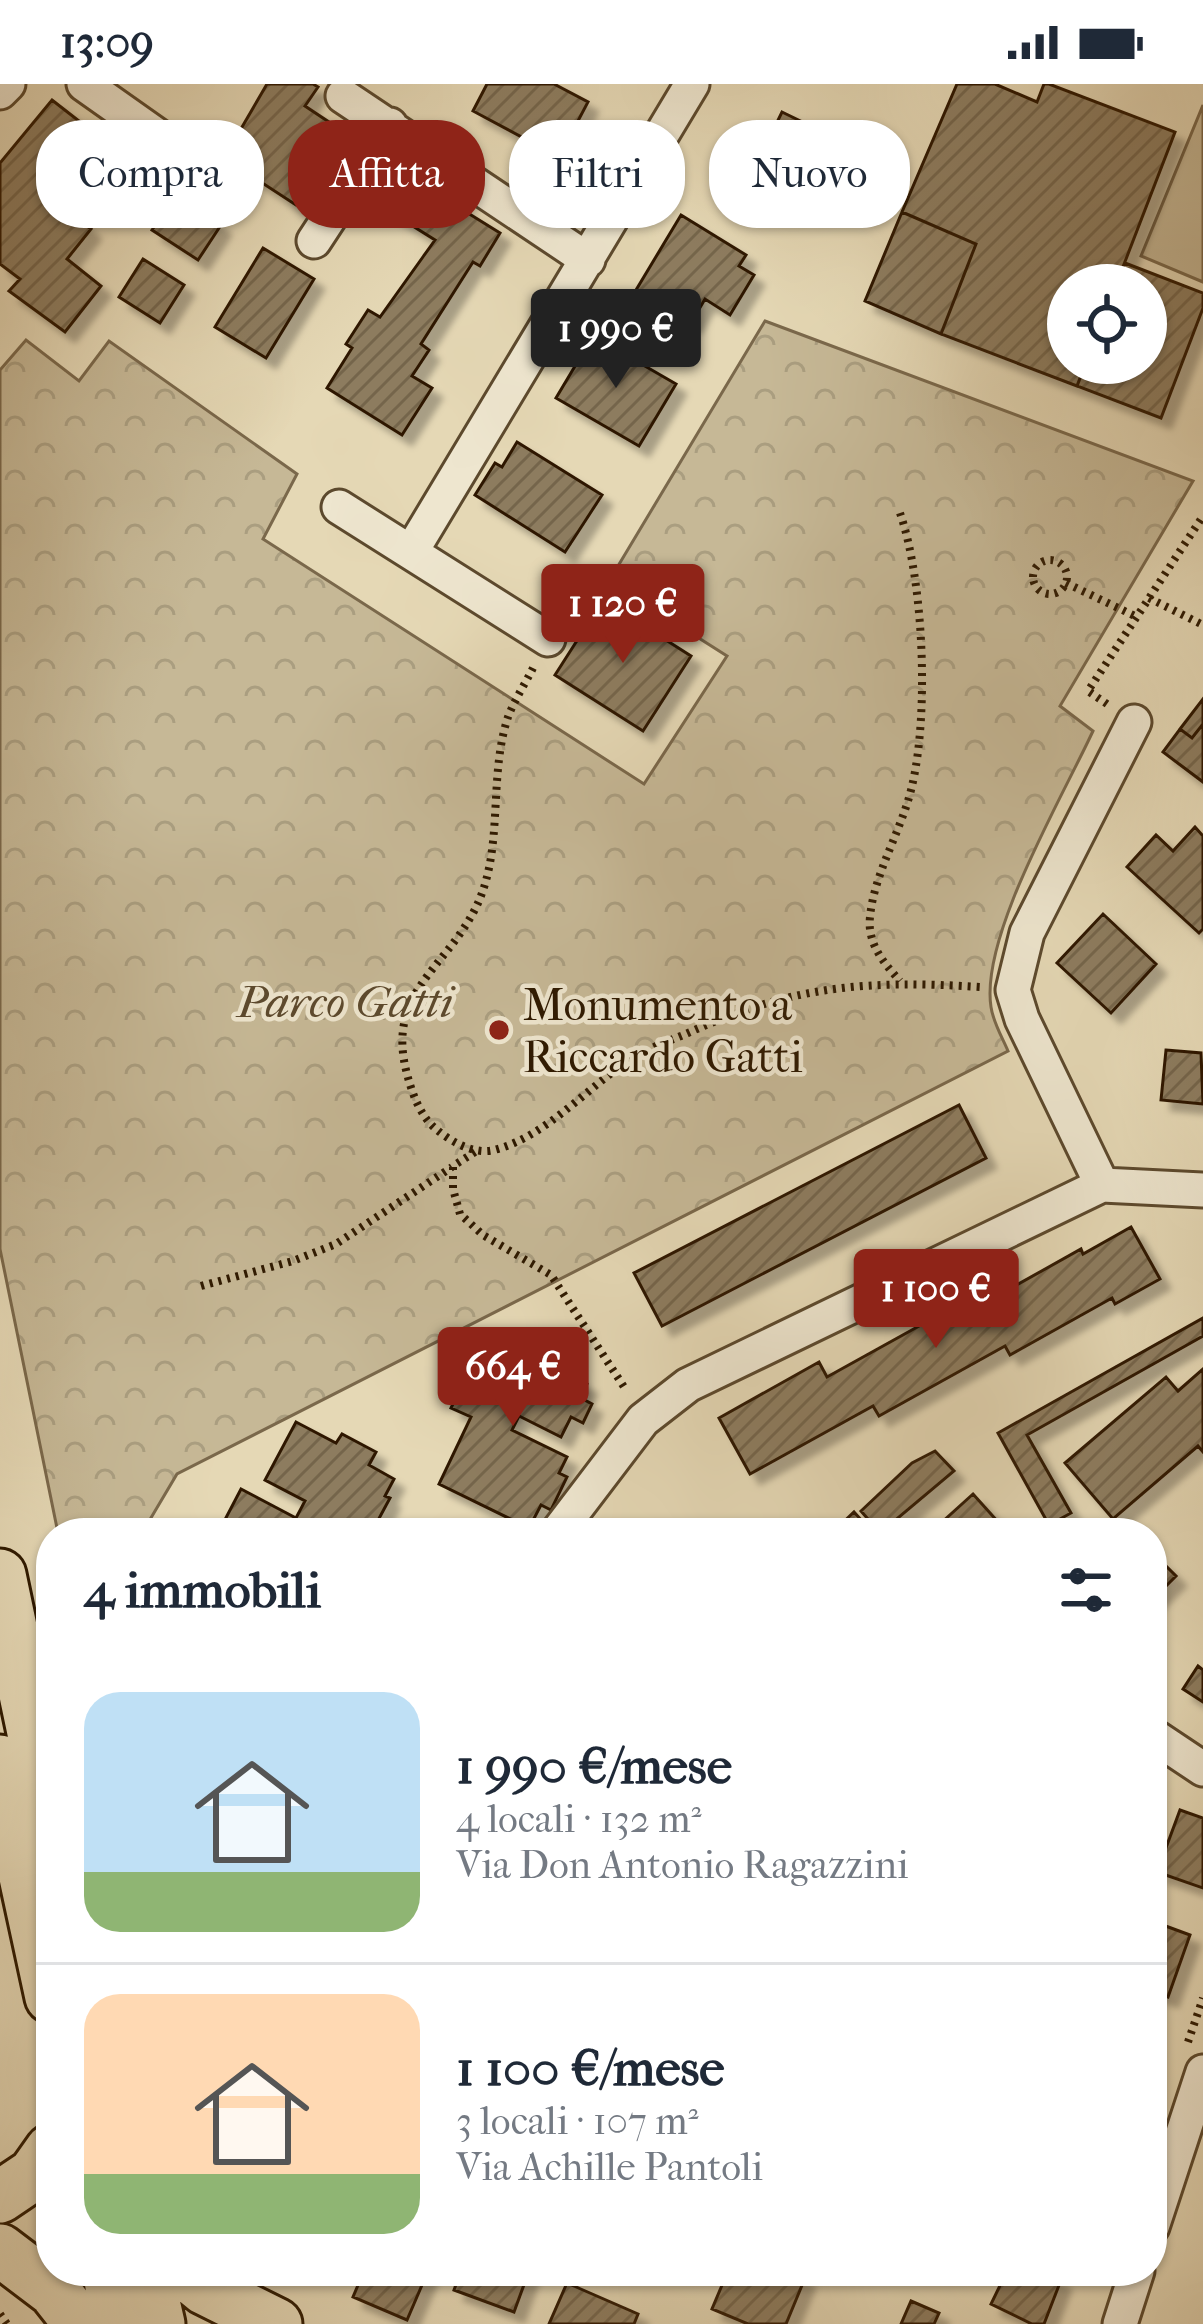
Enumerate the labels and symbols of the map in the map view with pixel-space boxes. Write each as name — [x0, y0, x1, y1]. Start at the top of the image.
pin: 1 990 € — [505, 289, 727, 391]
pin: 1 120 € — [512, 564, 734, 666]
park label: Parco Gatti — [235, 976, 456, 1029]
place label: Monumento a Riccardo Gatti — [523, 979, 803, 1084]
marker: Monumento a Riccardo Gatti — [486, 1017, 512, 1043]
pin: 1 100 € — [825, 1249, 1047, 1351]
pin: 664 € — [429, 1327, 597, 1429]

